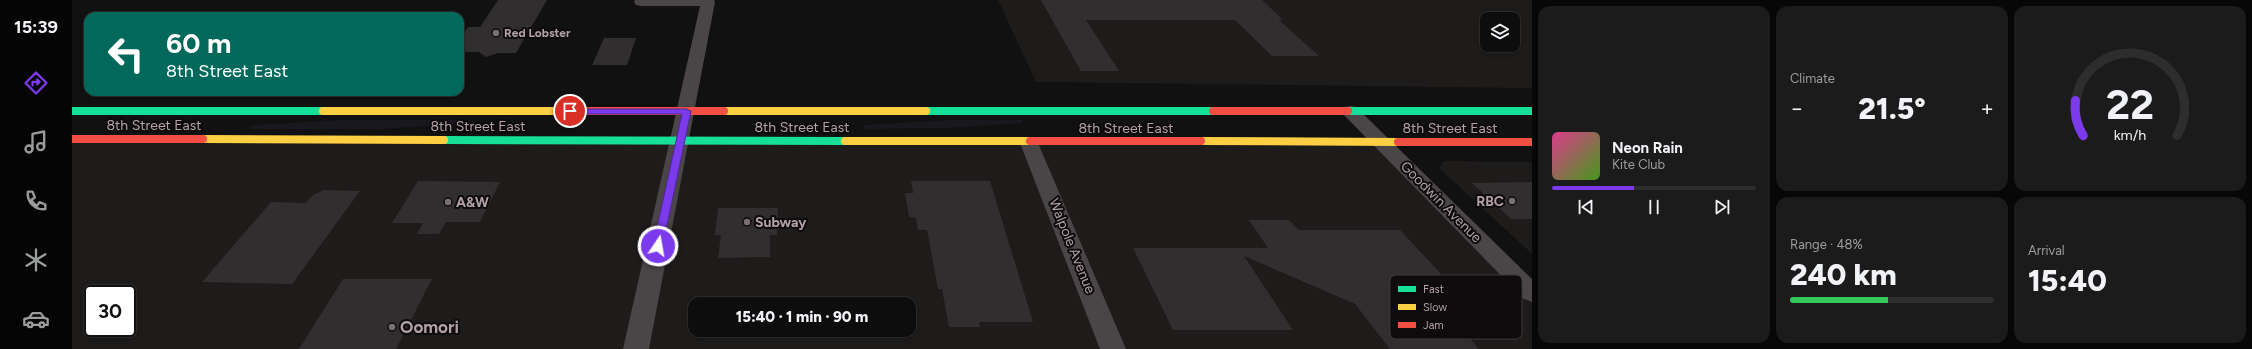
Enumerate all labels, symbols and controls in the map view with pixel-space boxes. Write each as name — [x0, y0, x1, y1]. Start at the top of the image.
map controls — [1480, 12, 1520, 52]
button: layers — [1480, 12, 1520, 52]
text: 15:39 — [14, 16, 58, 38]
text: 60 m — [166, 26, 231, 60]
place label: Red Lobster — [504, 26, 571, 40]
icon: left — [100, 28, 152, 80]
marker: Red Lobster — [491, 28, 501, 38]
text: 8th Street East — [166, 60, 288, 82]
icon: directions — [22, 69, 50, 97]
text: Climate — [1790, 71, 1835, 86]
text: 22 — [2106, 79, 2154, 129]
text: 21.5° — [1858, 90, 1926, 127]
pin — [553, 94, 587, 128]
text: − — [1790, 95, 1804, 122]
text: + — [1980, 95, 1994, 122]
icon: arrive — [559, 100, 581, 122]
street label: 8th Street East — [106, 117, 202, 134]
street label: 8th Street East — [430, 118, 526, 135]
street label: 8th Street East — [754, 119, 850, 136]
street label: 8th Street East — [1078, 120, 1174, 137]
street label: 8th Street East — [1402, 120, 1498, 137]
text: km/h — [2114, 126, 2146, 144]
icon: music — [22, 128, 50, 156]
text: Neon Rain — [1612, 139, 1683, 157]
text: Kite Club — [1612, 157, 1665, 172]
street label: Goodwin Avenue — [1397, 158, 1485, 246]
icon: phone — [22, 187, 50, 215]
place label: RBC — [1476, 193, 1504, 210]
place label: A&W — [456, 194, 489, 211]
street label: Walpole Avenue — [1045, 196, 1099, 296]
marker: RBC — [1507, 196, 1517, 206]
icon: previous — [1575, 196, 1597, 218]
icon: pause — [1643, 196, 1665, 218]
icon: next — [1711, 196, 1733, 218]
marker: A&W — [443, 197, 453, 207]
place label: Subway — [755, 214, 807, 231]
marker: Subway — [742, 217, 752, 227]
position arrow — [637, 225, 679, 267]
text: Range · 48% — [1790, 237, 1863, 252]
text: Arrival — [2028, 243, 2065, 258]
icon: climate — [22, 246, 50, 274]
text: 240 km — [1790, 256, 1897, 293]
text: 15:40 — [2028, 262, 2107, 299]
legend — [1390, 275, 1522, 339]
text: Fast — [1423, 283, 1444, 296]
speed limit sign: 30 — [84, 285, 136, 337]
text: Slow — [1423, 301, 1447, 314]
icon: car — [22, 305, 50, 333]
text: 15:40 · 1 min · 90 m — [736, 308, 868, 326]
place label: Oomori — [400, 317, 459, 337]
text: Jam — [1423, 319, 1444, 332]
marker: Oomori — [387, 322, 397, 332]

